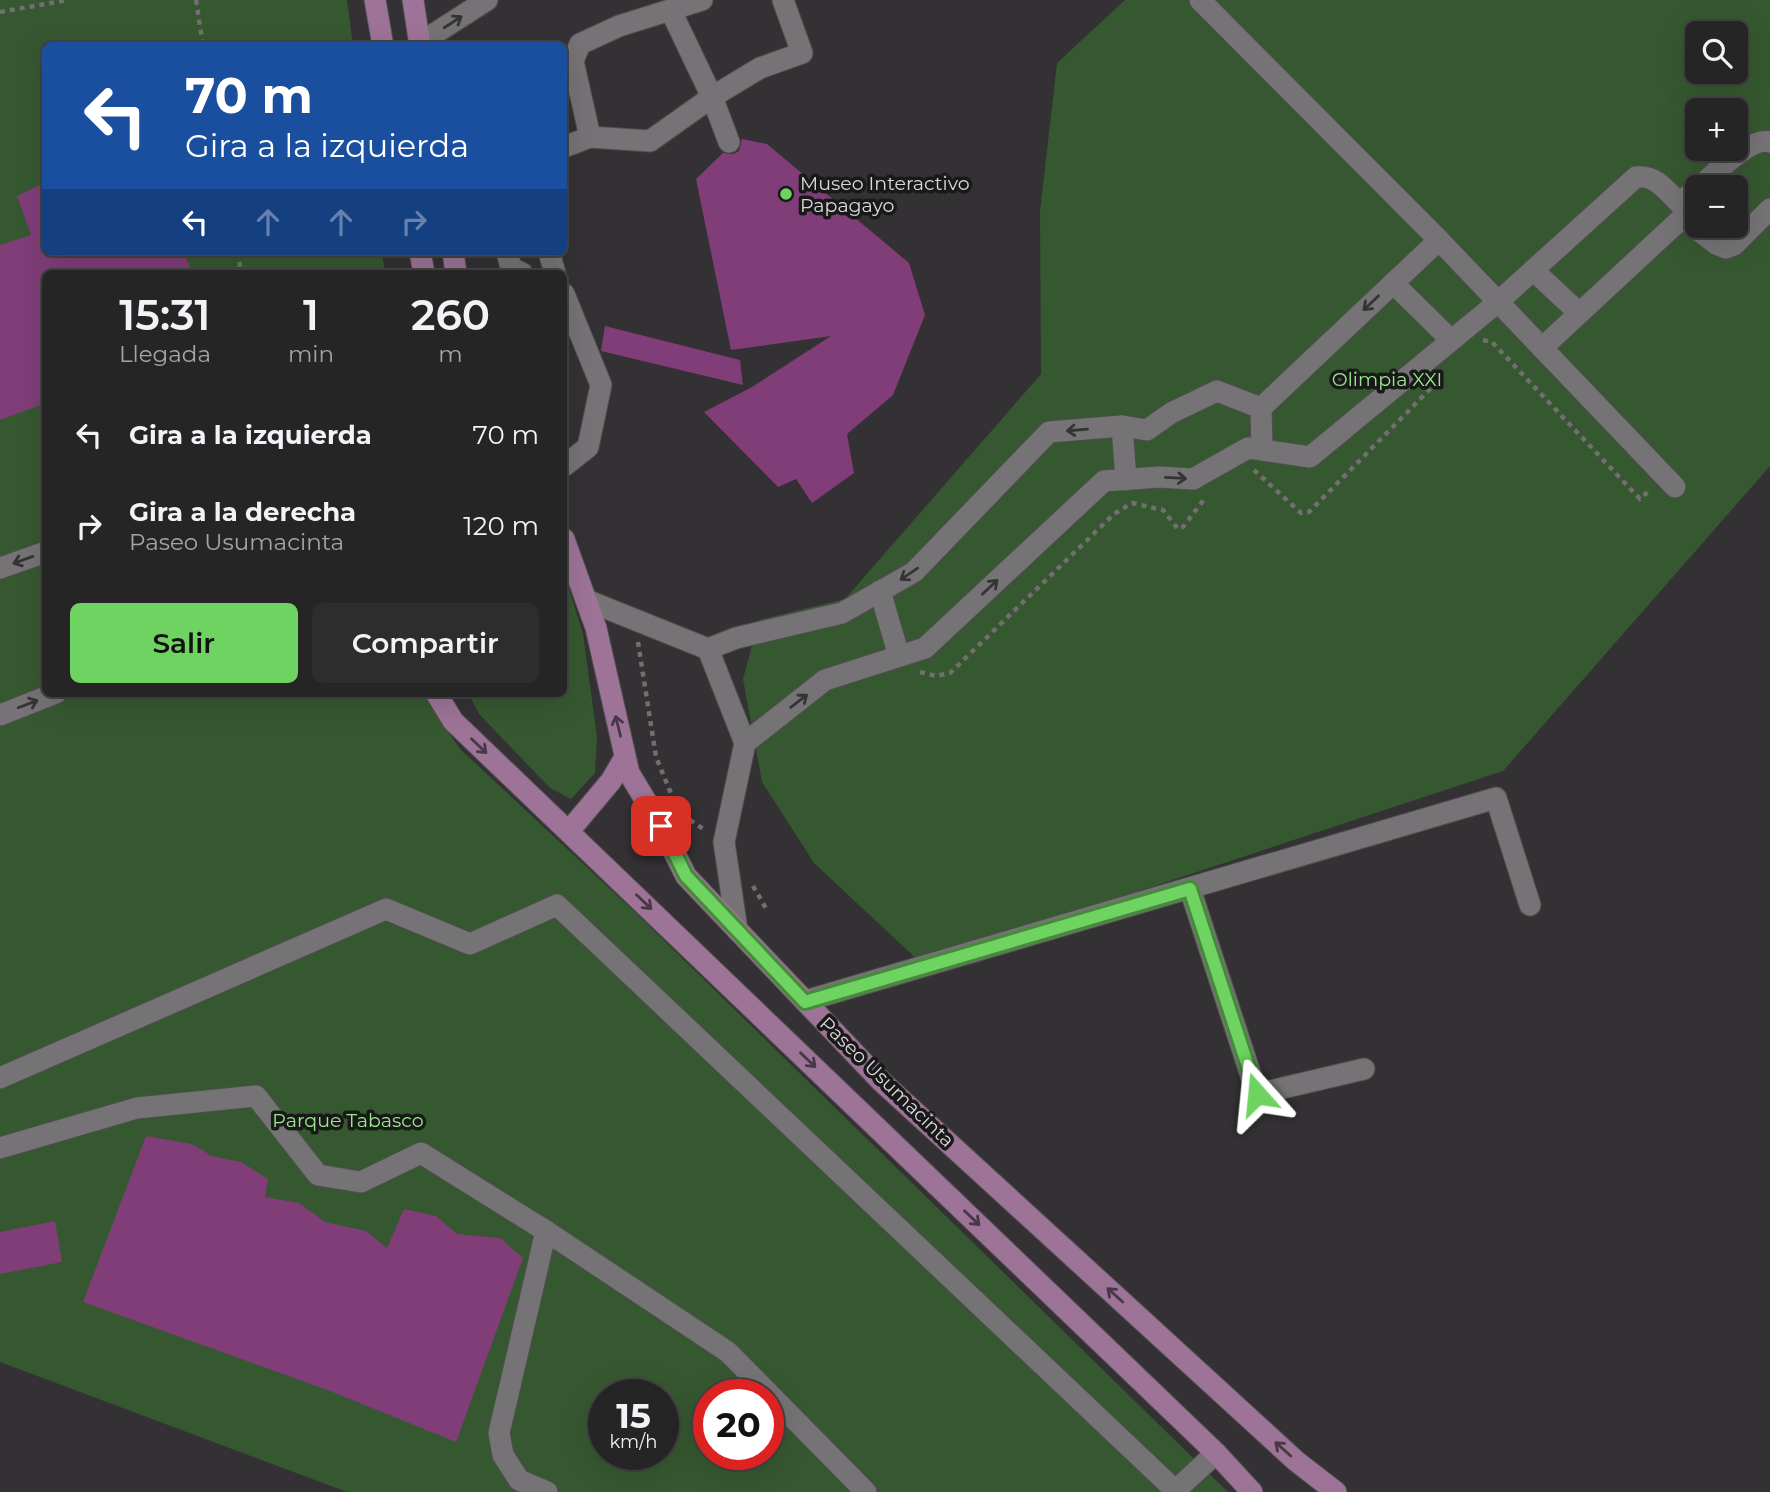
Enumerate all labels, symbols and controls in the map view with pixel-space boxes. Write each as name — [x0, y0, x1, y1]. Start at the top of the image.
one-way arrow — [443, 14, 463, 28]
map controls — [1685, 21, 1748, 238]
button: search — [1685, 21, 1748, 84]
text: 70 m — [185, 66, 313, 125]
icon: left — [70, 70, 161, 161]
button: + — [1685, 98, 1748, 161]
text: Gira a la izquierda — [185, 126, 469, 165]
place label: Museo Interactivo Papagayo — [800, 172, 970, 217]
button: − — [1685, 175, 1748, 238]
marker: Museo Interactivo Papagayo — [778, 186, 794, 202]
icon: left — [176, 203, 214, 241]
icon: ahead — [249, 203, 287, 241]
icon: ahead — [322, 203, 360, 241]
icon: right — [395, 203, 433, 241]
text: 15:31 — [119, 289, 211, 341]
text: 1 — [303, 289, 319, 341]
text: 260 — [411, 289, 490, 341]
one-way arrow — [1363, 295, 1380, 312]
text: Llegada — [119, 340, 211, 368]
text: min — [288, 340, 334, 368]
text: m — [438, 340, 463, 368]
park label: Olimpia XXI — [1332, 368, 1442, 391]
icon: left — [70, 416, 108, 454]
text: Gira a la izquierda — [129, 419, 372, 451]
text: 70 m — [473, 419, 539, 451]
one-way arrow — [1066, 424, 1088, 437]
one-way arrow — [1164, 472, 1187, 485]
text: Gira a la derecha — [129, 496, 356, 528]
icon: right — [70, 507, 108, 545]
text: 120 m — [463, 510, 539, 542]
text: Paseo Usumacinta — [129, 528, 344, 556]
one-way arrow — [12, 555, 34, 567]
one-way arrow — [899, 567, 919, 581]
one-way arrow — [981, 579, 998, 596]
button: Salir — [70, 603, 298, 683]
button: Compartir — [312, 603, 539, 683]
one-way arrow — [789, 694, 807, 709]
one-way arrow — [17, 697, 38, 709]
one-way arrow — [611, 715, 624, 737]
one-way arrow — [470, 737, 487, 754]
pin — [631, 796, 691, 856]
icon: arrive — [642, 807, 680, 845]
one-way arrow — [635, 894, 652, 911]
street label: Paseo Usumacinta — [815, 1012, 959, 1152]
one-way arrow — [799, 1052, 817, 1068]
position arrow — [1220, 1057, 1294, 1131]
park label: Parque Tabasco — [272, 1109, 424, 1132]
one-way arrow — [963, 1209, 980, 1226]
one-way arrow — [1106, 1287, 1124, 1303]
speed limit sign: 20 — [693, 1379, 784, 1470]
text: 15 — [616, 1394, 651, 1437]
text: km/h — [609, 1431, 658, 1453]
one-way arrow — [1275, 1440, 1292, 1457]

